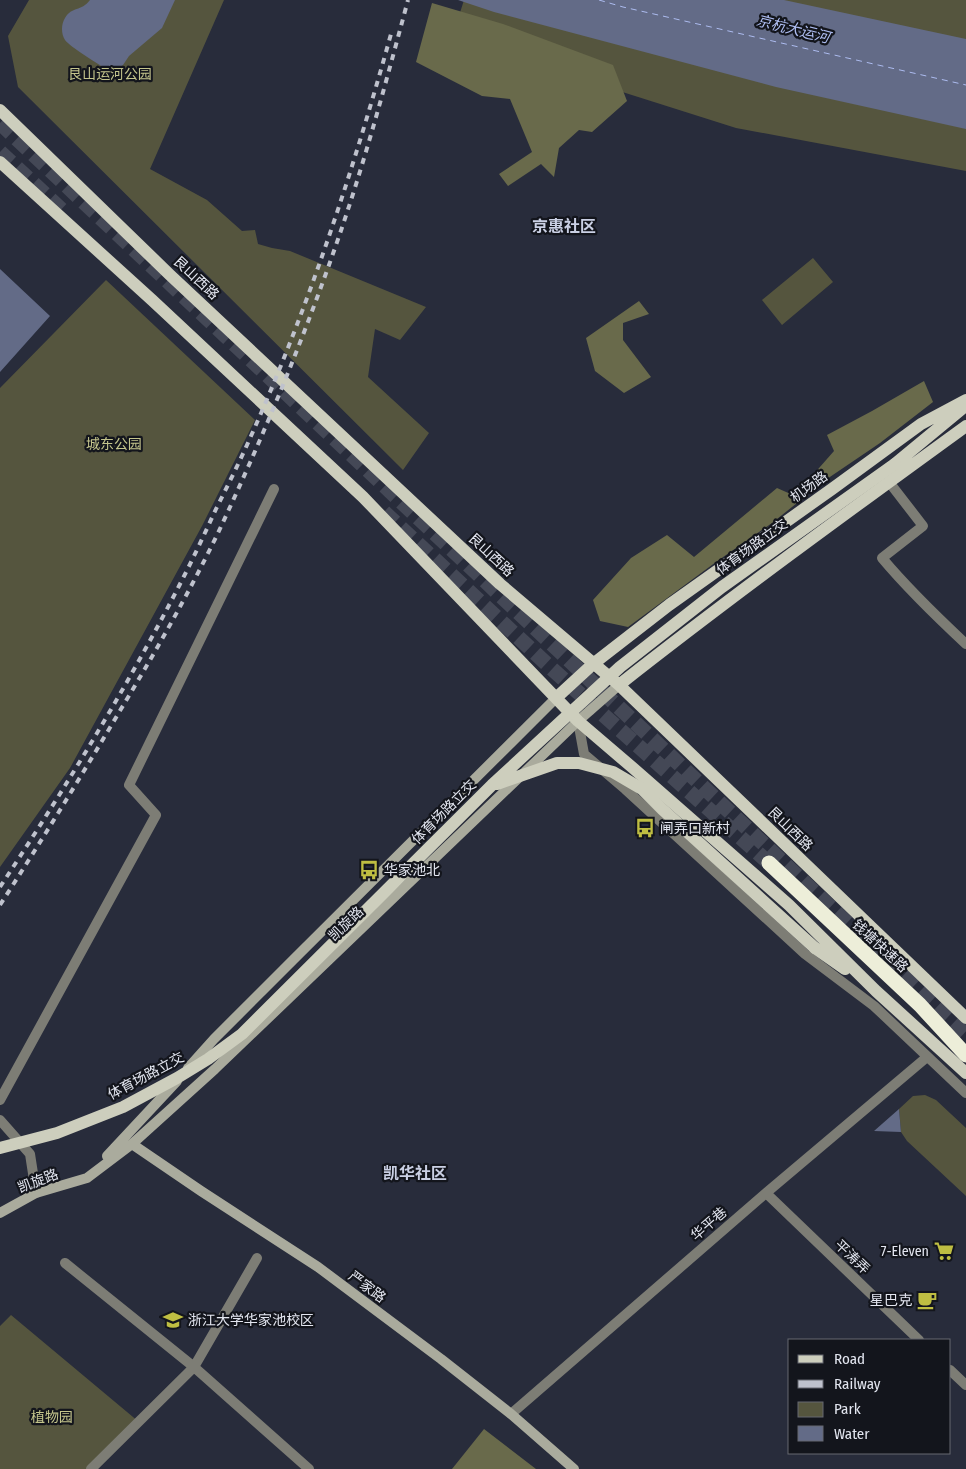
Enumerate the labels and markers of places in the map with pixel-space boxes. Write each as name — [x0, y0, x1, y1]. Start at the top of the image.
bus stop icon: 闸弄口新村 — [634, 817, 656, 839]
place label: 闸弄口新村 — [660, 820, 730, 837]
bus stop icon: 华家池北 — [358, 859, 380, 881]
place label: 华家池北 — [384, 862, 440, 879]
supermarket icon: 7-Eleven — [933, 1240, 955, 1262]
place label: 7-Eleven — [881, 1243, 929, 1260]
cafe icon: 星巴克 — [916, 1289, 938, 1311]
place label: 星巴克 — [870, 1292, 912, 1309]
school or university icon: 浙江大学华家池校区 — [162, 1309, 184, 1331]
place label: 浙江大学华家池校区 — [188, 1312, 314, 1329]

